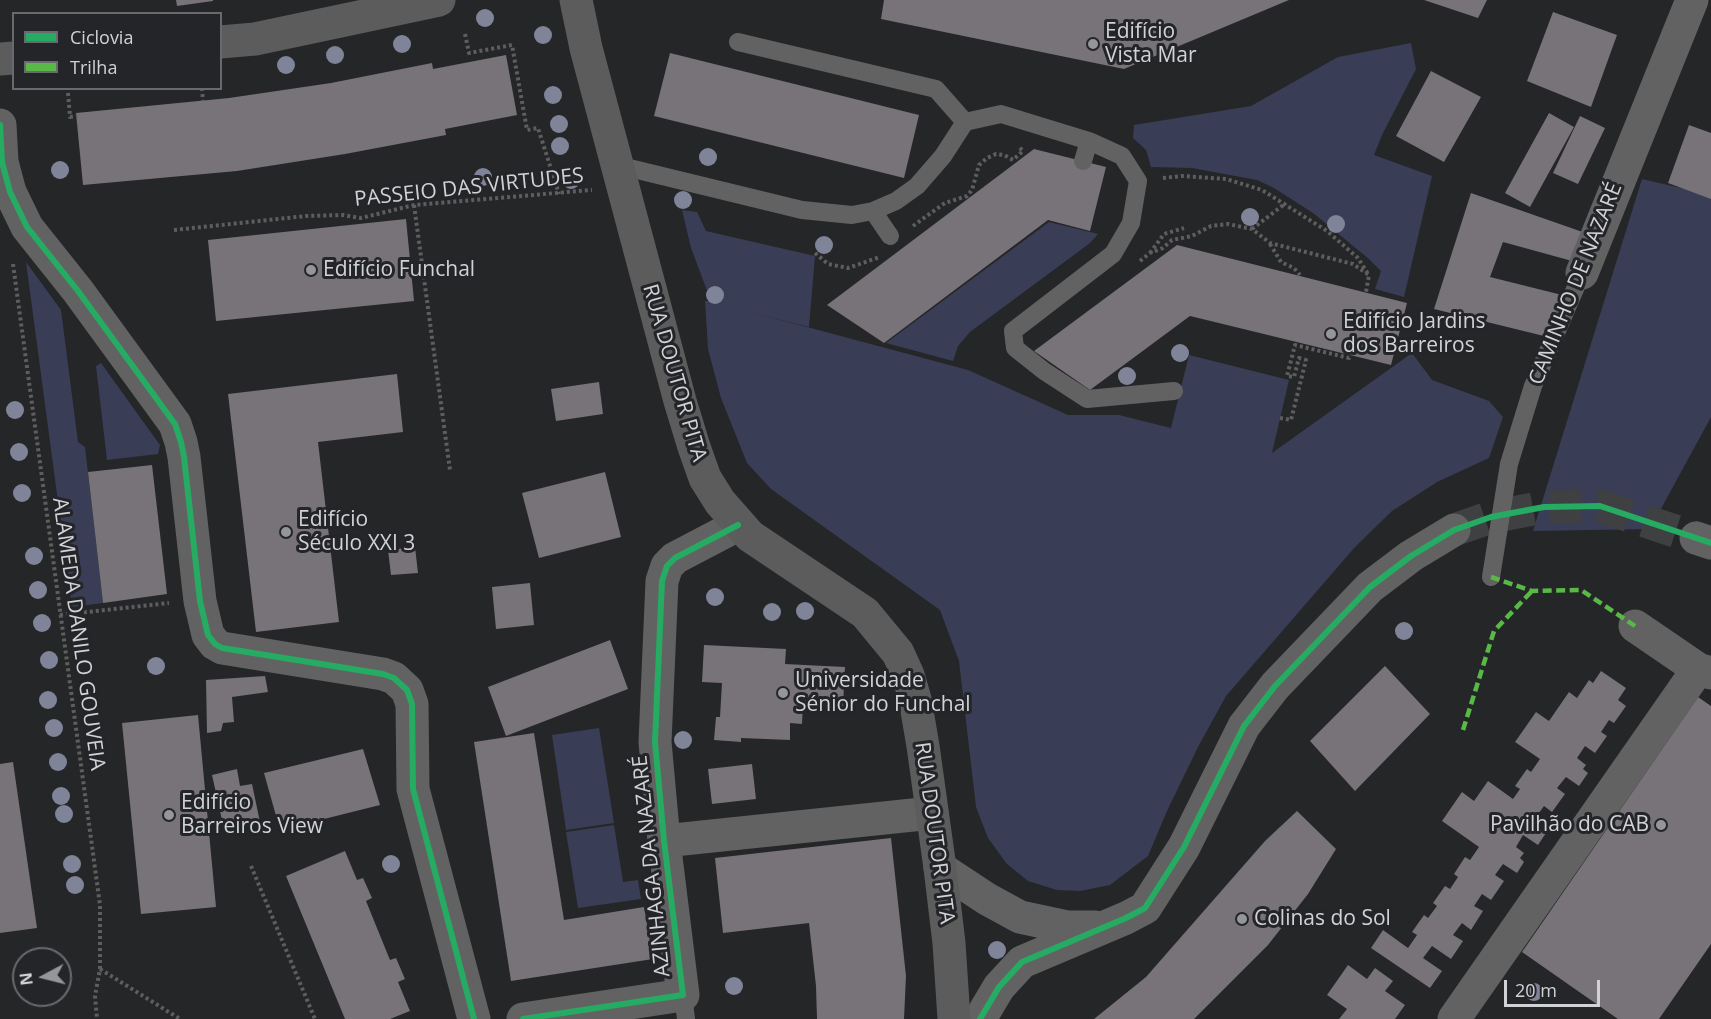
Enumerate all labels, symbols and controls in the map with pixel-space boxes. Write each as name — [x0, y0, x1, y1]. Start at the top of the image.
legend — [12, 12, 222, 90]
place label: Edifício Vista Mar — [1105, 19, 1197, 69]
text: Ciclovia — [70, 25, 133, 49]
marker: Edifício Vista Mar — [1086, 37, 1100, 51]
text: Trilha — [70, 55, 117, 79]
street label: PASSEIO DAS VIRTUDES — [353, 163, 585, 213]
street label: CAMINHO DE NAZARÉ — [1524, 179, 1628, 389]
place label: Edifício Funchal — [323, 257, 475, 283]
marker: Edifício Funchal — [304, 263, 318, 277]
street label: RUA DOUTOR PITA — [637, 281, 711, 465]
place label: Edifício Jardins dos Barreiros — [1343, 309, 1486, 359]
marker: Edifício Jardins dos Barreiros — [1324, 327, 1338, 341]
street label: ALAMEDA DANILO GOUVEIA — [46, 496, 110, 772]
place label: Edifício Século XXI 3 — [298, 507, 415, 557]
marker: Edifício Século XXI 3 — [279, 525, 293, 539]
place label: Universidade Sénior do Funchal — [795, 668, 971, 718]
marker: Universidade Sénior do Funchal — [776, 686, 790, 700]
street label: RUA DOUTOR PITA — [909, 740, 959, 926]
street label: AZINHAGA DA NAZARÉ — [628, 754, 676, 978]
place label: Edifício Barreiros View — [181, 790, 323, 840]
marker: Edifício Barreiros View — [162, 808, 176, 822]
place label: Pavilhão do CAB — [1490, 812, 1649, 838]
marker: Pavilhão do CAB — [1654, 818, 1668, 832]
place label: Colinas do Sol — [1254, 906, 1391, 932]
marker: Colinas do Sol — [1235, 912, 1249, 926]
north arrow — [12, 947, 72, 1007]
scale bar — [1507, 968, 1603, 1006]
text: N — [14, 971, 38, 987]
text: 20 m — [1515, 978, 1557, 1002]

